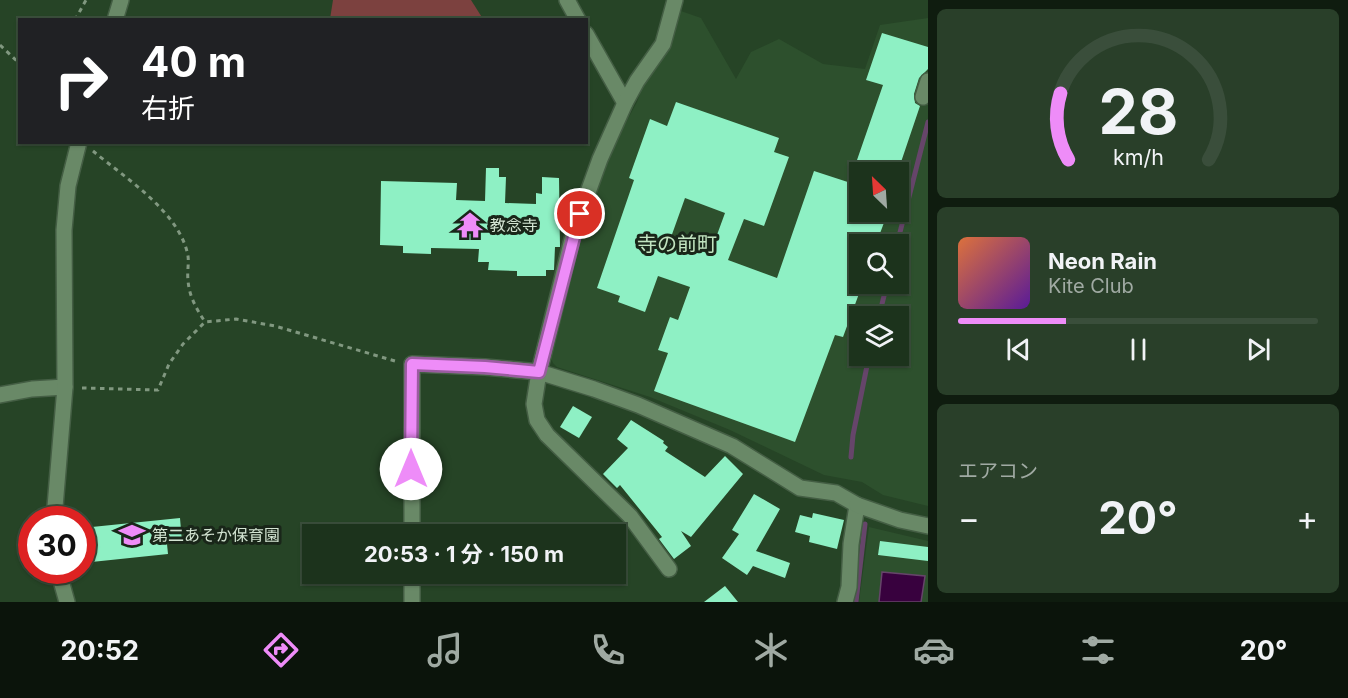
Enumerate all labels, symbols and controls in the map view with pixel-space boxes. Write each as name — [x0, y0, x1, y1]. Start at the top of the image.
text: 40 m — [141, 36, 246, 87]
icon: right — [42, 42, 120, 120]
text: 28 — [1098, 75, 1178, 150]
text: 右折 — [141, 92, 195, 125]
text: km/h — [1113, 145, 1163, 171]
north arrow — [849, 162, 909, 222]
map controls — [849, 162, 909, 366]
pin — [554, 188, 605, 239]
icon: arrive — [563, 197, 596, 230]
temple icon: 教念寺 — [455, 210, 485, 240]
place label: 教念寺 — [490, 215, 538, 235]
district label: 寺の前町 — [637, 232, 717, 256]
button: search — [849, 234, 909, 294]
text: Neon Rain — [1048, 248, 1157, 274]
text: Kite Club — [1048, 274, 1134, 298]
button: layers — [849, 306, 909, 366]
icon: previous — [1002, 333, 1035, 366]
icon: pause — [1122, 333, 1155, 366]
icon: next — [1242, 333, 1275, 366]
position arrow — [379, 437, 443, 501]
text: エアコン — [958, 459, 1038, 483]
text: 20° — [1098, 490, 1178, 545]
text: − — [958, 498, 980, 538]
text: + — [1296, 498, 1318, 538]
speed limit sign: 30 — [18, 506, 96, 584]
school or university icon: 第二あそか保育園 — [117, 520, 147, 550]
place label: 第二あそか保育園 — [152, 525, 280, 545]
text: 20:53 · 1 分 · 150 m — [364, 541, 564, 567]
icon: directions — [260, 629, 302, 671]
icon: music — [424, 629, 466, 671]
icon: phone — [587, 629, 629, 671]
icon: climate — [750, 629, 792, 671]
icon: car — [913, 629, 955, 671]
icon: filters — [1077, 629, 1119, 671]
text: 20:52 — [61, 634, 139, 667]
text: 20° — [1240, 634, 1287, 667]

